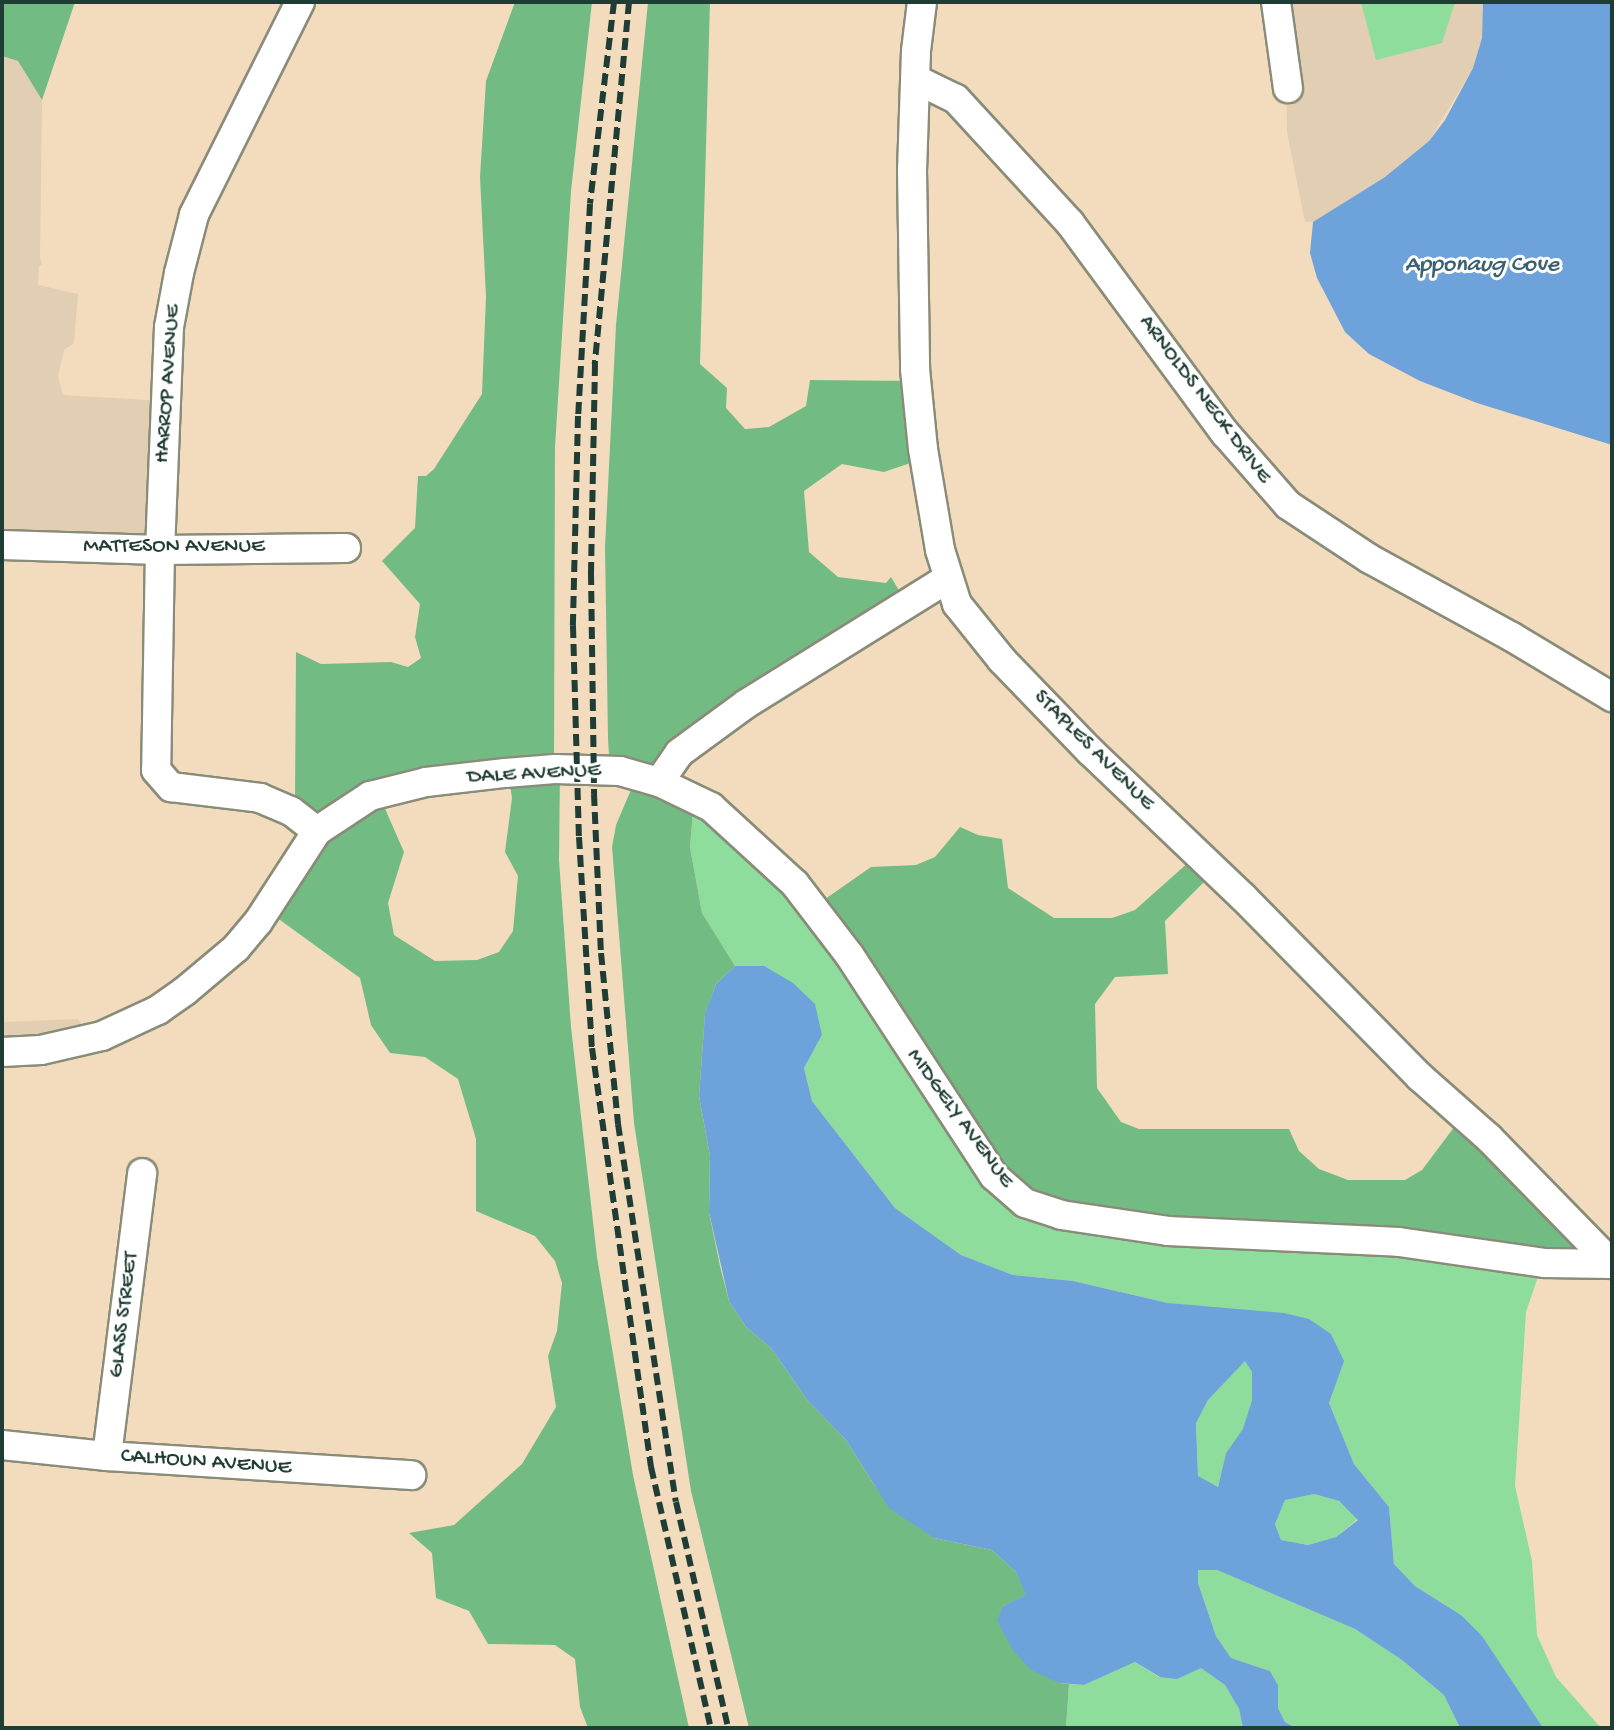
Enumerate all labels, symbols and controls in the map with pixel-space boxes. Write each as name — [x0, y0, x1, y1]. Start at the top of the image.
water label: Apponaug Cove — [1405, 252, 1559, 280]
street label: HARROP AVENUE — [150, 304, 188, 464]
street label: ARNOLDS NECK DRIVE — [1132, 310, 1276, 490]
street label: MATTESON AVENUE — [83, 535, 265, 561]
street label: STAPLES AVENUE — [1027, 685, 1159, 817]
street label: DALE AVENUE — [466, 758, 602, 792]
street label: MIDGELY AVENUE — [900, 1044, 1018, 1194]
street label: GLASS STREET — [104, 1251, 146, 1379]
street label: CALHOUN AVENUE — [120, 1444, 292, 1482]

